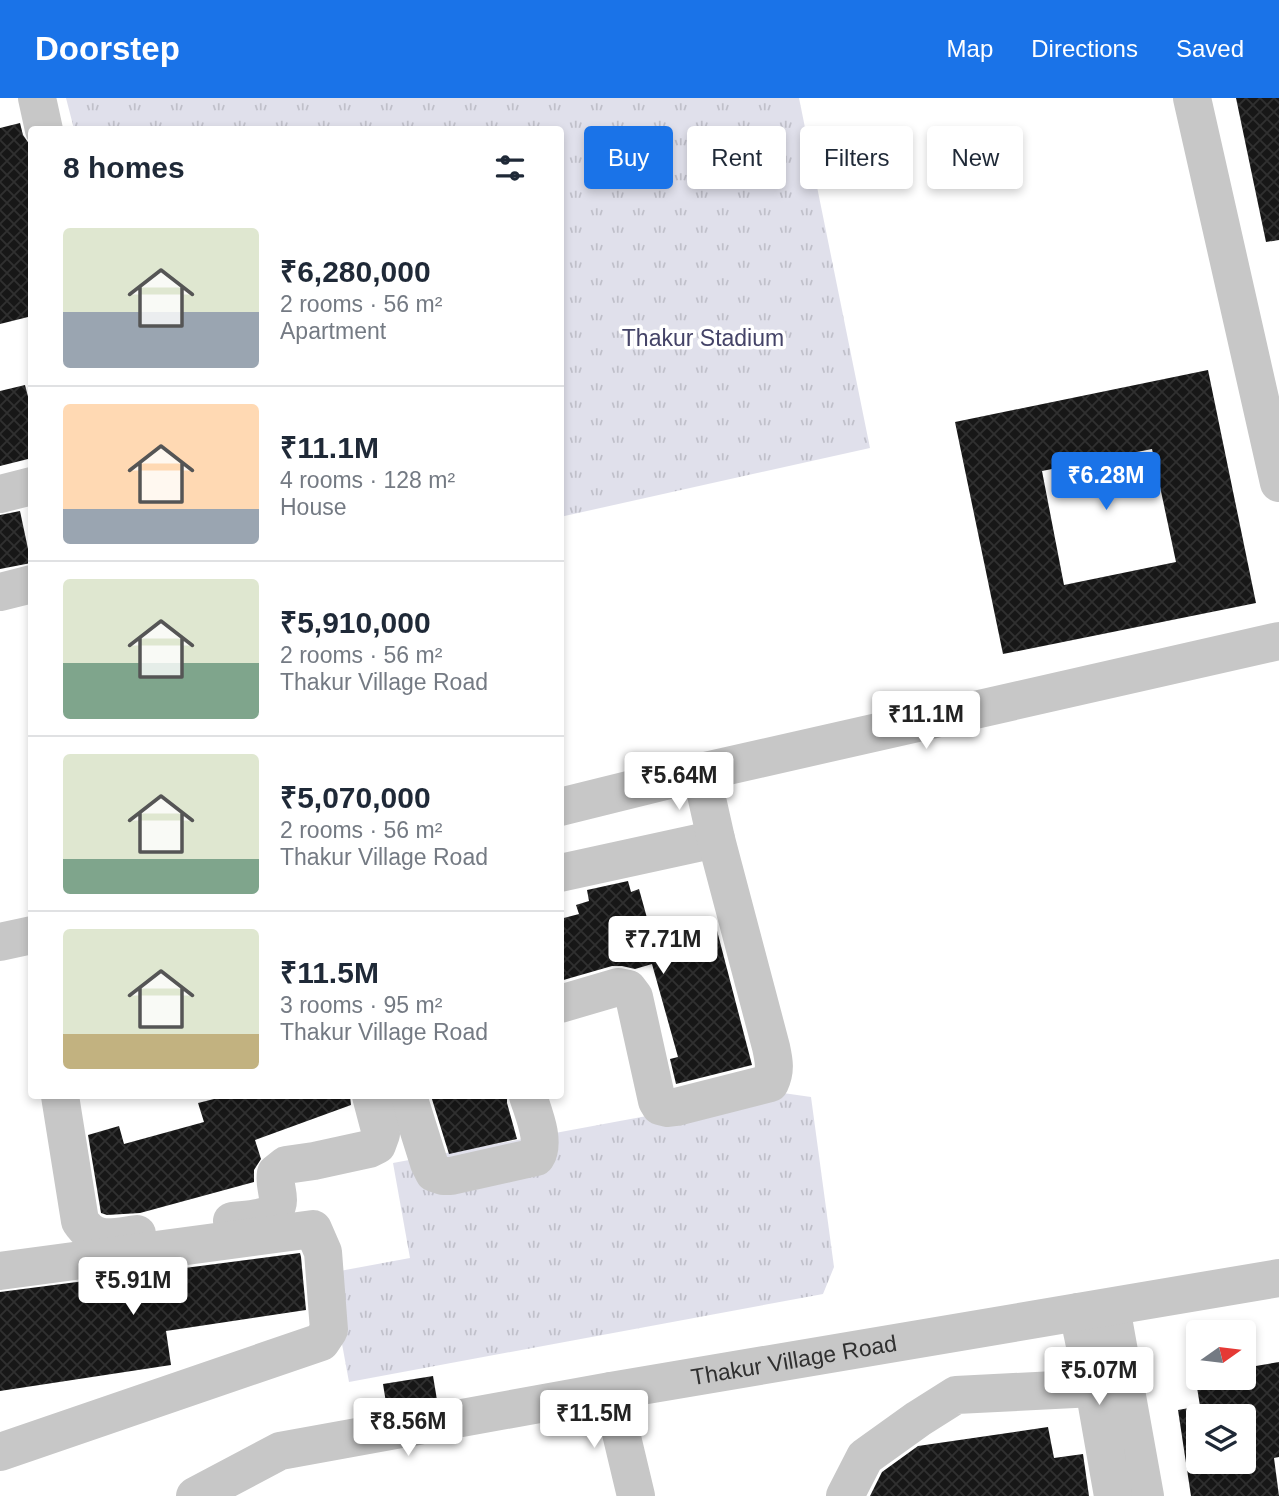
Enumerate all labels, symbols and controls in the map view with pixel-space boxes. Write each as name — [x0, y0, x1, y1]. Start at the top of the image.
text: Doorstep — [35, 30, 180, 67]
text: Map — [947, 35, 993, 62]
text: Directions — [1031, 35, 1138, 62]
text: Saved — [1176, 35, 1244, 62]
chip: Buy — [584, 126, 673, 189]
chip: Rent — [687, 126, 786, 189]
chip: Filters — [800, 126, 913, 189]
chip: New — [927, 126, 1023, 189]
icon: filters — [491, 149, 529, 187]
text: 8 homes — [63, 151, 185, 184]
text: ₹6,280,000 — [280, 255, 431, 288]
icon: home — [119, 256, 203, 340]
text: 2 rooms · 56 m² — [280, 291, 442, 317]
text: Apartment — [280, 318, 386, 344]
park label: Thakur Stadium — [622, 325, 784, 351]
text: ₹11.1M — [280, 431, 379, 464]
icon: home — [119, 432, 203, 516]
pin: ₹6.28M — [1049, 452, 1163, 512]
text: ₹6.28M — [1067, 462, 1145, 488]
text: 4 rooms · 128 m² — [280, 467, 455, 493]
text: House — [280, 494, 346, 520]
text: ₹5,910,000 — [280, 606, 431, 639]
icon: home — [119, 607, 203, 691]
text: 2 rooms · 56 m² — [280, 642, 442, 668]
text: Thakur Village Road — [280, 669, 488, 695]
pin: ₹11.1M — [869, 692, 983, 751]
text: ₹11.1M — [888, 701, 964, 727]
pin: ₹5.64M — [622, 752, 736, 812]
text: ₹5.64M — [640, 762, 718, 788]
text: ₹5,070,000 — [280, 781, 431, 814]
icon: home — [119, 782, 203, 866]
text: 2 rooms · 56 m² — [280, 817, 442, 843]
text: Thakur Village Road — [280, 844, 488, 870]
pin: ₹7.71M — [606, 916, 720, 976]
text: ₹7.71M — [624, 926, 702, 952]
text: ₹11.5M — [280, 956, 379, 989]
icon: home — [119, 957, 203, 1041]
text: 3 rooms · 95 m² — [280, 992, 442, 1018]
text: Thakur Village Road — [280, 1019, 488, 1045]
pin: ₹5.91M — [76, 1258, 190, 1317]
text: ₹5.91M — [94, 1267, 172, 1293]
north arrow — [1186, 1320, 1256, 1390]
map controls — [1186, 1320, 1256, 1474]
street label: Thakur Village Road — [689, 1330, 899, 1390]
pin: ₹5.07M — [1042, 1348, 1156, 1407]
text: ₹5.07M — [1060, 1357, 1138, 1383]
pin: ₹11.5M — [537, 1390, 651, 1450]
pin: ₹8.56M — [351, 1398, 465, 1458]
text: ₹11.5M — [556, 1400, 632, 1426]
button: layers — [1186, 1404, 1256, 1474]
text: ₹8.56M — [369, 1408, 447, 1434]

